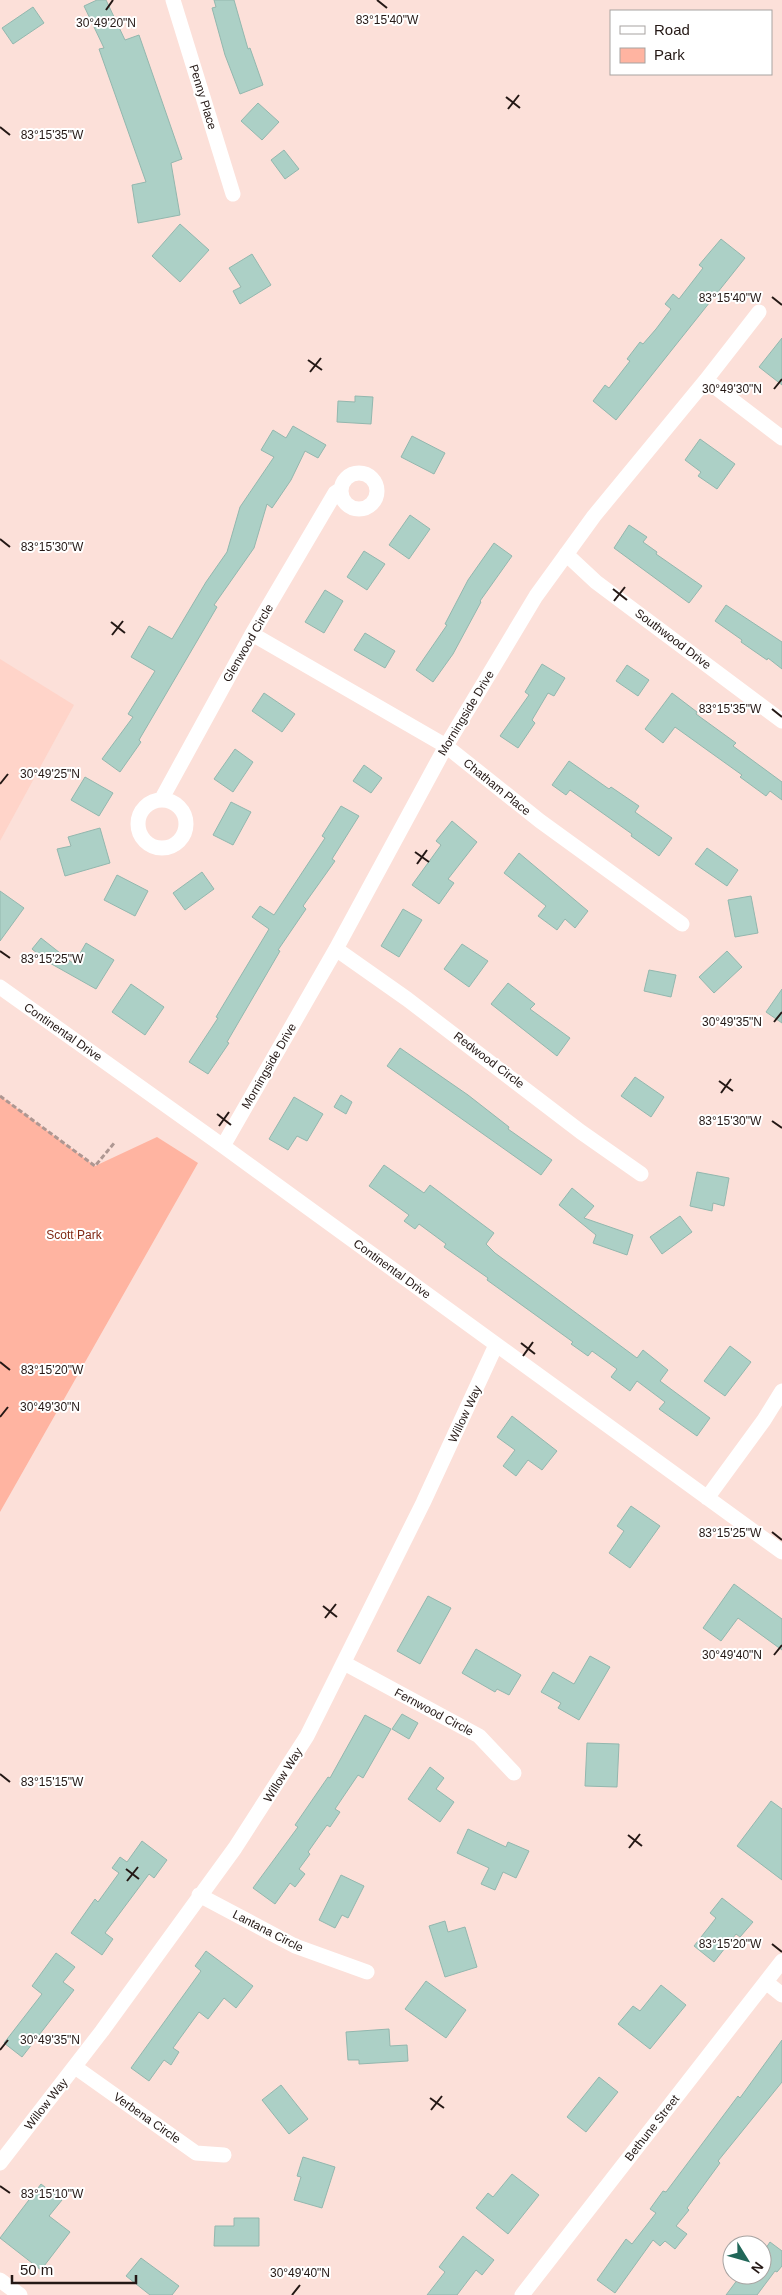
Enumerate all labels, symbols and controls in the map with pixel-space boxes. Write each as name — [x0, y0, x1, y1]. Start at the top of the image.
legend — [610, 10, 772, 75]
text: 83°15'40"W — [356, 13, 419, 27]
text: 30°49'20"N — [76, 16, 136, 30]
text: Road — [654, 21, 690, 38]
text: Park — [654, 46, 685, 63]
street label: Penny Place — [186, 63, 220, 132]
text: 83°15'35"W — [21, 128, 84, 142]
text: 83°15'40"W — [699, 291, 762, 305]
text: 30°49'30"N — [702, 382, 762, 396]
text: 83°15'30"W — [21, 540, 84, 554]
street label: Glenwood Circle — [220, 601, 276, 685]
street label: Southwood Drive — [632, 606, 714, 672]
street label: Morningside Drive — [435, 668, 497, 758]
text: 83°15'35"W — [699, 702, 762, 716]
street label: Chatham Place — [461, 756, 534, 818]
text: 30°49'25"N — [20, 767, 80, 781]
text: 83°15'25"W — [21, 952, 84, 966]
street label: Continental Drive — [21, 1000, 105, 1064]
text: 30°49'35"N — [702, 1015, 762, 1029]
street label: Morningside Drive — [239, 1020, 299, 1111]
street label: Redwood Circle — [451, 1029, 527, 1091]
text: 83°15'30"W — [699, 1114, 762, 1128]
park label: Scott Park — [46, 1228, 103, 1242]
street label: Continental Drive — [351, 1236, 434, 1302]
text: 83°15'20"W — [21, 1363, 84, 1377]
street label: Willow Way — [446, 1383, 484, 1445]
text: 30°49'30"N — [20, 1400, 80, 1414]
text: 83°15'25"W — [699, 1526, 762, 1540]
text: 30°49'40"N — [702, 1648, 762, 1662]
street label: Fernwood Circle — [392, 1685, 476, 1739]
street label: Willow Way — [261, 1745, 305, 1805]
text: 83°15'15"W — [21, 1775, 84, 1789]
street label: Lantana Circle — [230, 1907, 306, 1955]
text: 83°15'20"W — [699, 1937, 762, 1951]
text: 30°49'35"N — [20, 2033, 80, 2047]
street label: Willow Way — [22, 2075, 70, 2133]
street label: Verbena Circle — [111, 2090, 184, 2146]
street label: Bethune Street — [622, 2092, 683, 2164]
text: 83°15'10"W — [21, 2187, 84, 2201]
north arrow — [722, 2235, 772, 2285]
scale bar — [12, 2252, 136, 2284]
text: N — [748, 2259, 767, 2277]
text: 50 m — [20, 2261, 53, 2278]
text: 30°49'40"N — [270, 2266, 330, 2280]

